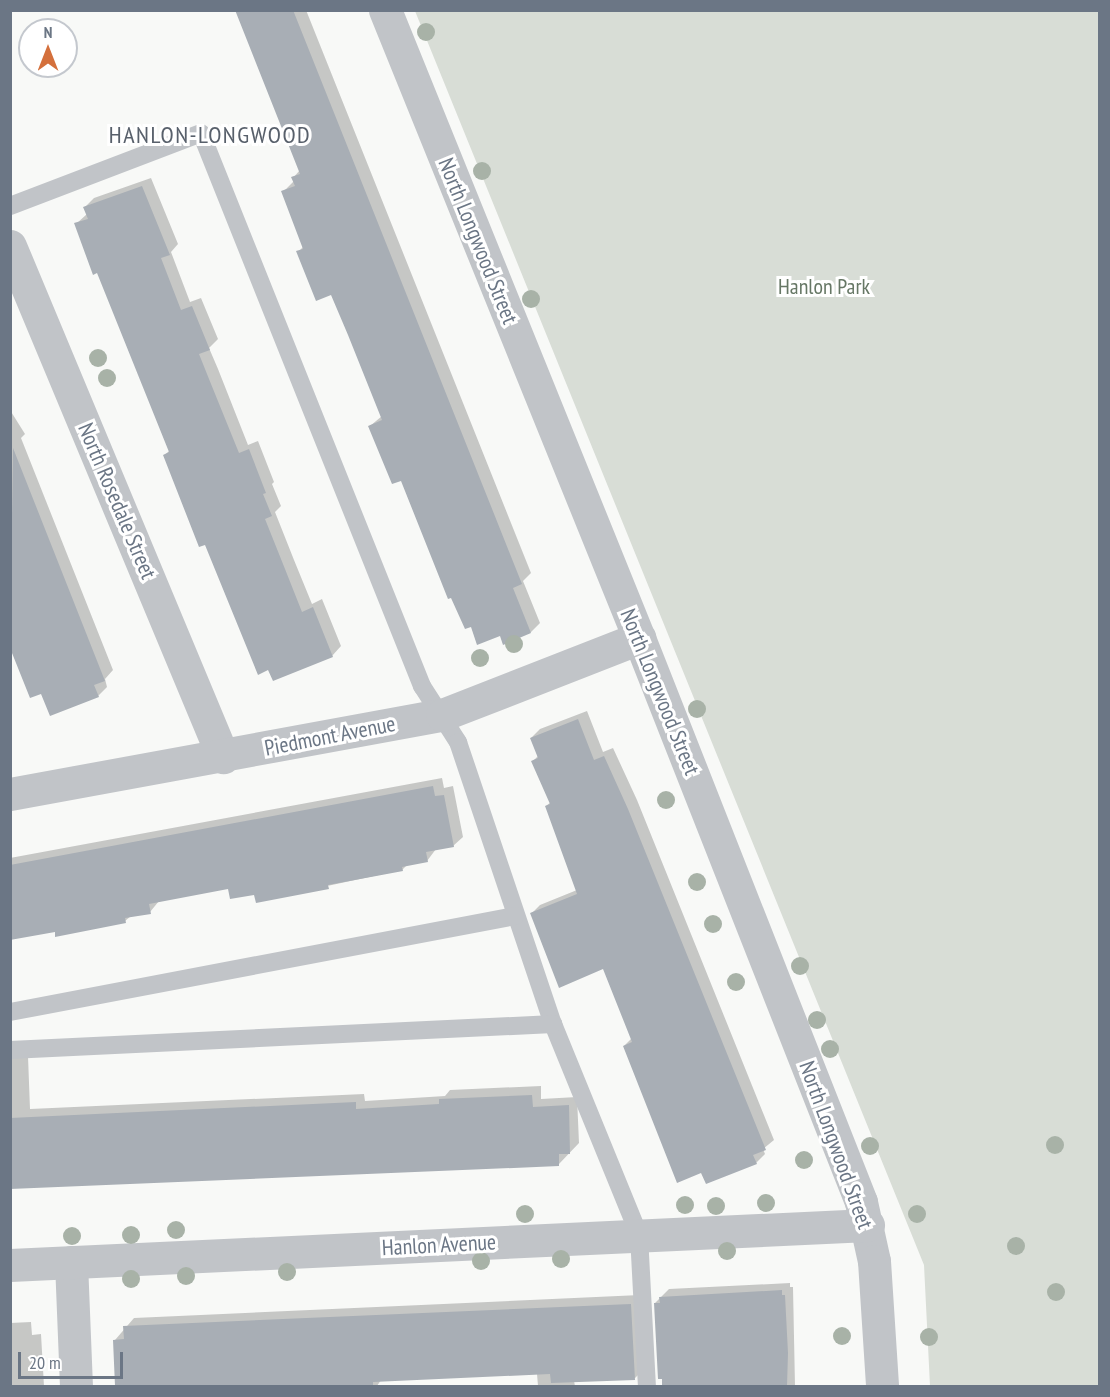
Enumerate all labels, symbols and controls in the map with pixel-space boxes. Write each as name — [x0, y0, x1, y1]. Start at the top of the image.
north arrow — [18, 18, 78, 78]
text: N — [44, 22, 52, 42]
district label: HANLON-LONGWOOD — [109, 121, 311, 149]
street label: North Longwood Street — [433, 154, 523, 328]
park label: Hanlon Park — [778, 274, 870, 300]
street label: North Rosedale Street — [72, 419, 162, 583]
street label: North Longwood Street — [615, 605, 705, 779]
street label: Piedmont Avenue — [262, 710, 398, 762]
street label: North Longwood Street — [793, 1057, 879, 1233]
street label: Hanlon Avenue — [381, 1229, 497, 1261]
scale bar — [21, 1340, 126, 1378]
text: 20 m — [29, 1351, 61, 1374]

